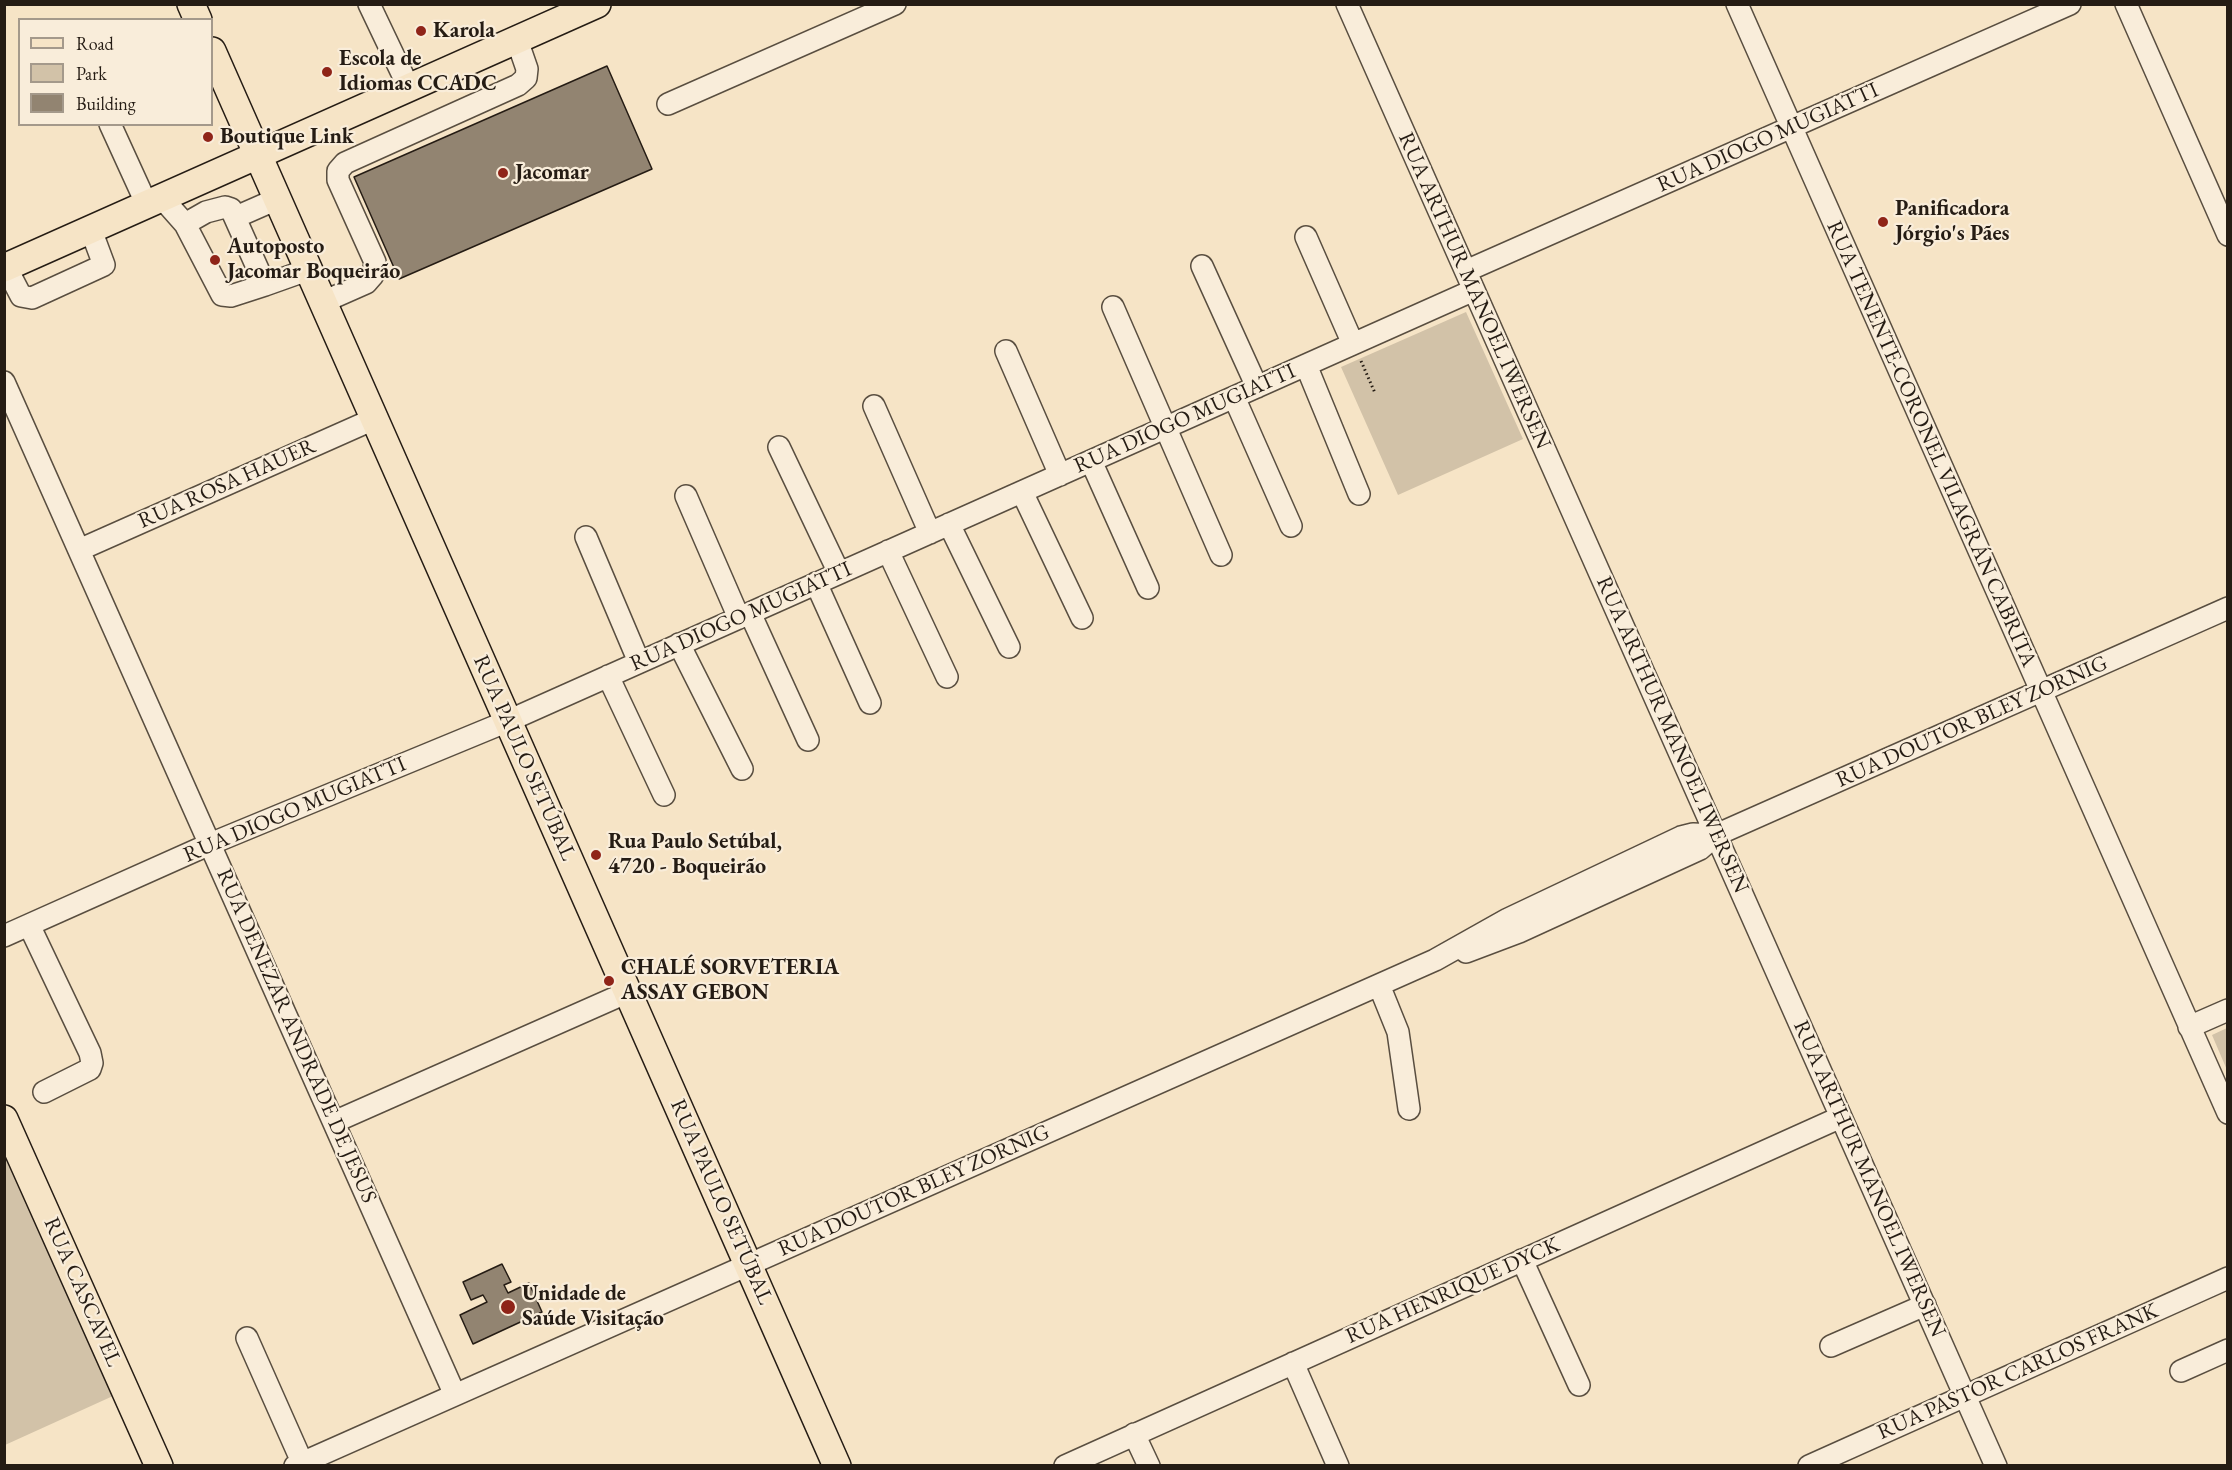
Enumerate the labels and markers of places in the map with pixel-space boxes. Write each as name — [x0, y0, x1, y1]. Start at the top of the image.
place label: Karola — [433, 18, 495, 44]
marker: Karola — [414, 24, 428, 38]
place label: Escola de Idiomas CCADC — [339, 46, 497, 98]
marker: Escola de Idiomas CCADC — [320, 65, 334, 79]
place label: Boutique Link — [220, 124, 354, 150]
marker: Boutique Link — [201, 130, 215, 144]
place label: Jacomar — [515, 160, 589, 186]
marker: Jacomar — [496, 166, 510, 180]
place label: Panificadora Jórgio's Pães — [1895, 196, 2009, 248]
marker: Panificadora Jórgio's Pães — [1876, 215, 1890, 229]
place label: Autoposto Jacomar Boqueirão — [227, 234, 400, 286]
marker: Autoposto Jacomar Boqueirão — [208, 253, 222, 267]
place label: Rua Paulo Setúbal, 4720 - Boqueirão — [608, 829, 782, 880]
marker: Rua Paulo Setúbal, 4720 - Boqueirão — [589, 848, 603, 862]
place label: CHALÉ SORVETERIA ASSAY GEBON — [621, 955, 839, 1006]
marker: CHALÉ SORVETERIA ASSAY GEBON — [602, 974, 616, 988]
place label: Unidade de Saúde Visitação — [522, 1281, 664, 1332]
marker: Unidade de Saúde Visitação — [499, 1298, 517, 1316]

